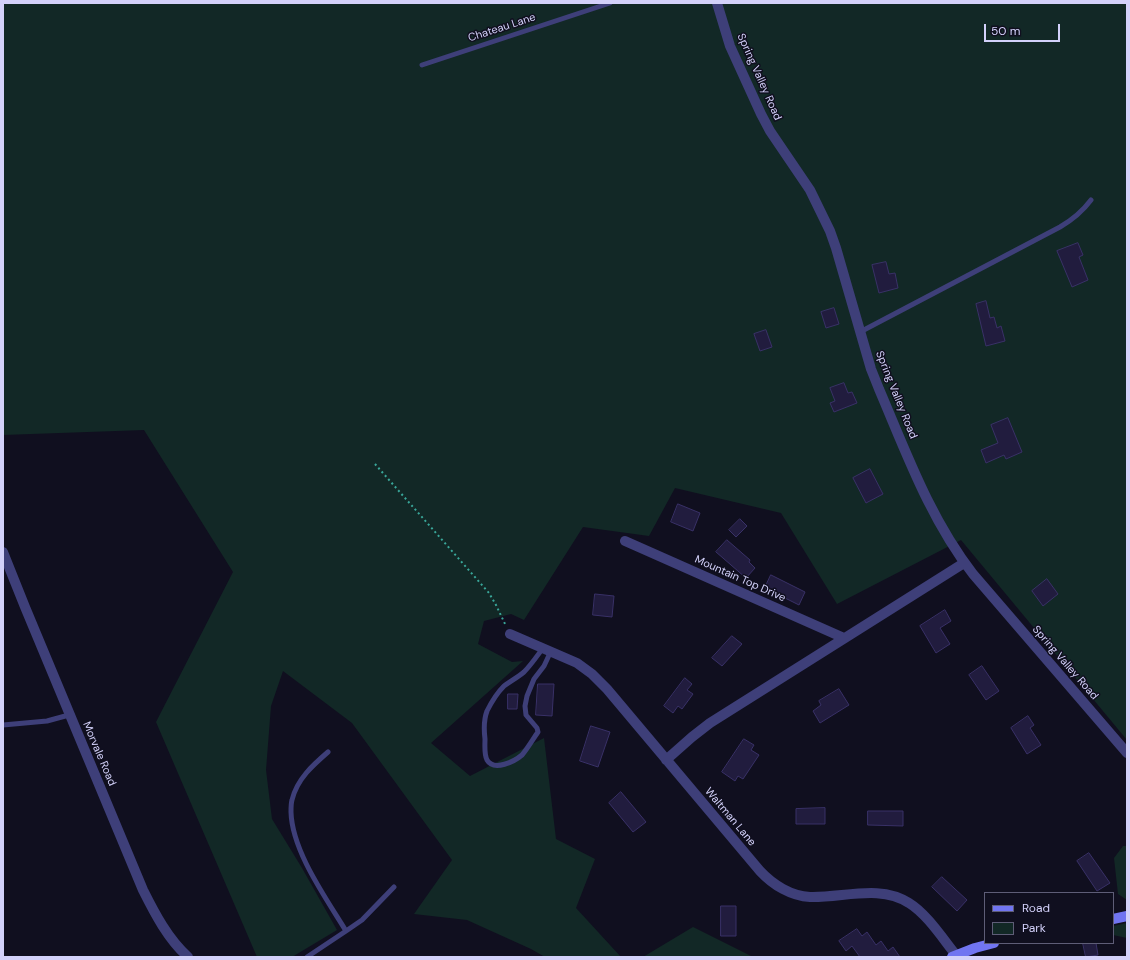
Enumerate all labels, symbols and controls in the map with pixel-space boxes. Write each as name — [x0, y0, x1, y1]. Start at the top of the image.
street label: Chateau Lane — [467, 11, 537, 45]
scale bar — [986, 16, 1062, 42]
text: 50 m — [991, 23, 1020, 39]
street label: Spring Valley Road — [734, 32, 784, 122]
street label: Spring Valley Road — [872, 349, 920, 441]
street label: Mountain Top Drive — [692, 553, 788, 605]
street label: Spring Valley Road — [1029, 623, 1101, 703]
street label: Morvale Road — [80, 720, 118, 788]
street label: Waltman Lane — [702, 785, 758, 849]
legend — [984, 892, 1114, 944]
text: Road — [1022, 900, 1050, 916]
text: Park — [1022, 920, 1046, 936]

